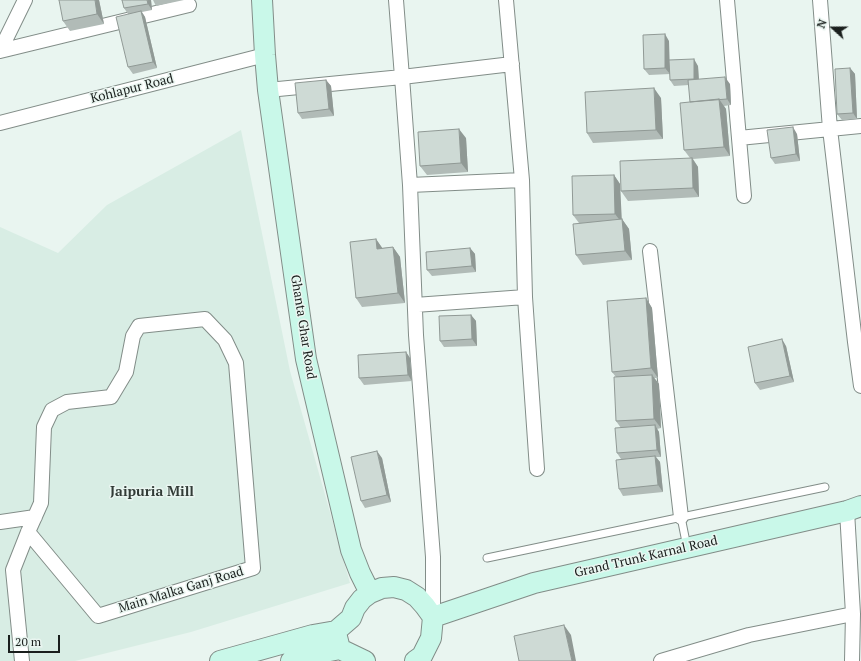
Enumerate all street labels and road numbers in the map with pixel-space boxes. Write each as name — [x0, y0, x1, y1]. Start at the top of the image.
street label: Kohlapur Road — [89, 71, 175, 107]
street label: Ghanta Ghar Road — [287, 274, 319, 380]
street label: Grand Trunk Karnal Road — [573, 533, 719, 581]
street label: Main Malka Ganj Road — [117, 564, 245, 616]

